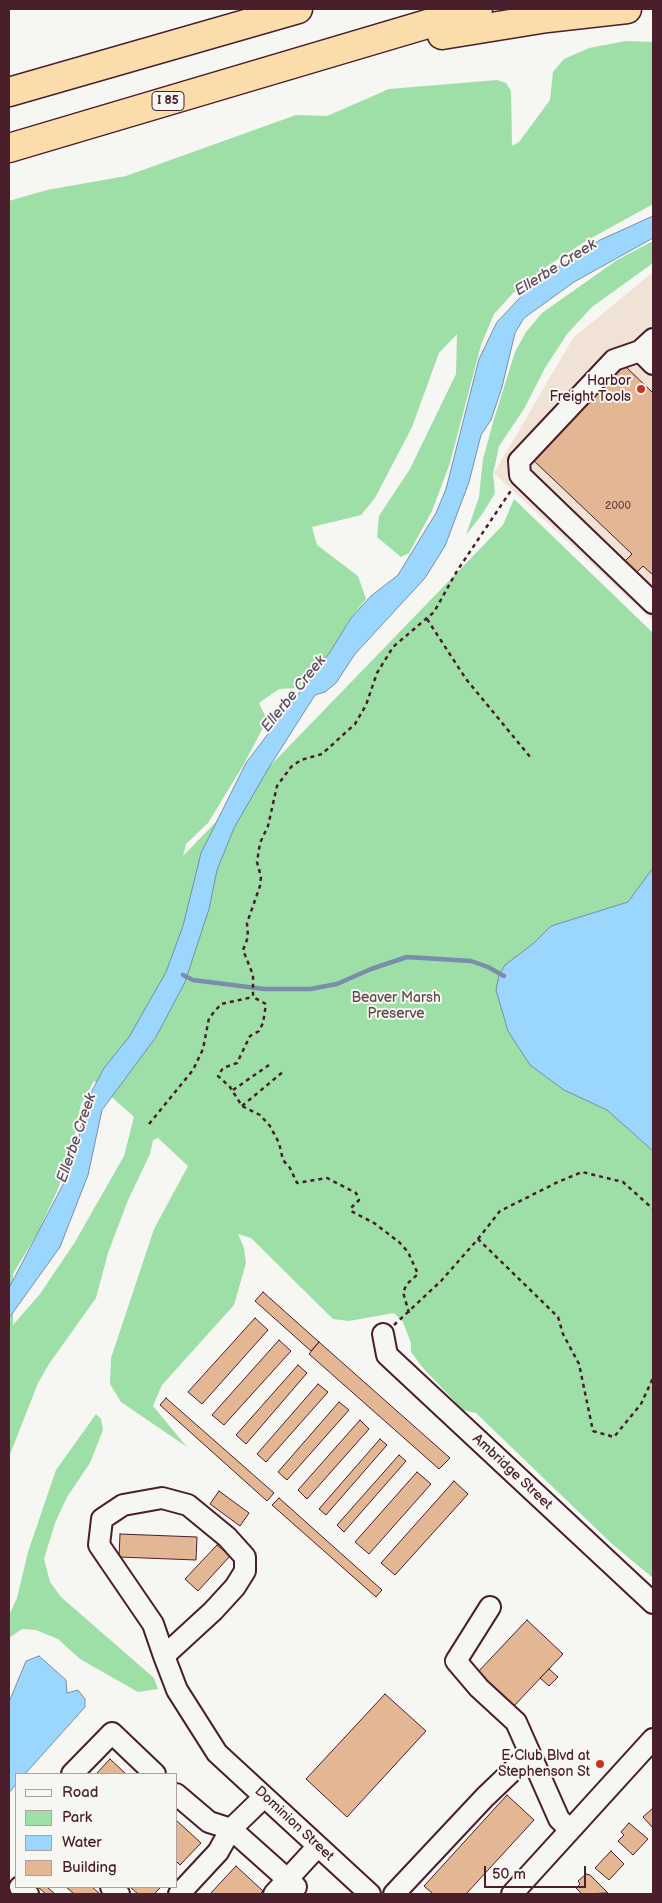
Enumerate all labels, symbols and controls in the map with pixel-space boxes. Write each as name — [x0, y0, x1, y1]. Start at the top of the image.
road number: I 85 — [152, 92, 184, 110]
water label: Ellerbe Creek — [512, 236, 600, 300]
place label: Harbor Freight Tools — [550, 373, 631, 406]
marker: Harbor Freight Tools — [635, 383, 647, 395]
house number: 2000 — [605, 499, 631, 513]
water label: Ellerbe Creek — [258, 652, 330, 736]
park label: Beaver Marsh Preserve — [351, 990, 441, 1022]
water label: Ellerbe Creek — [53, 1091, 101, 1185]
street label: Ambridge Street — [469, 1431, 555, 1513]
place label: E Club Blvd at Stephenson St — [498, 1748, 590, 1780]
marker: E Club Blvd at Stephenson St — [594, 1758, 606, 1770]
legend — [15, 1773, 178, 1888]
text: Road — [62, 1783, 98, 1802]
street label: Dominion Street — [251, 1783, 337, 1865]
text: Park — [62, 1808, 92, 1827]
text: Water — [62, 1833, 102, 1852]
scale bar — [487, 1856, 590, 1888]
text: Building — [62, 1858, 117, 1877]
text: 50 m — [492, 1865, 526, 1884]

